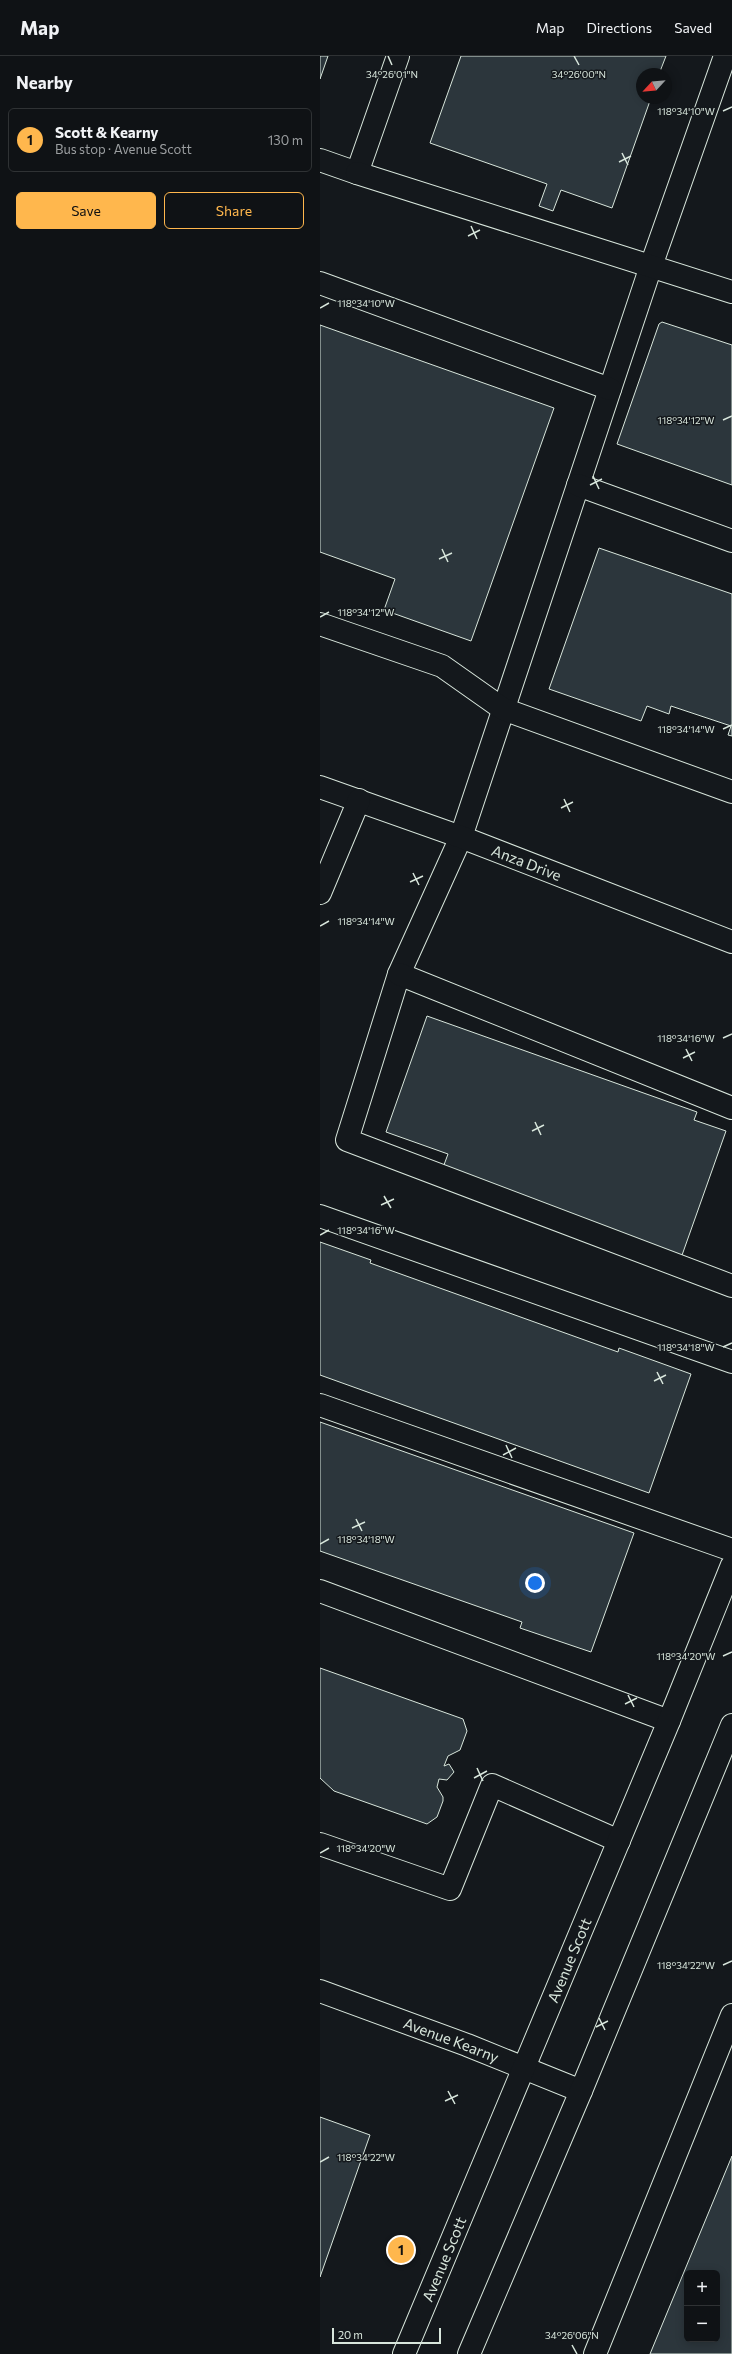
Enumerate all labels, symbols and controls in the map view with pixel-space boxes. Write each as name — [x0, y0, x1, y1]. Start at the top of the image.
text: Map — [20, 16, 59, 39]
text: Map — [536, 19, 565, 36]
text: Directions — [587, 19, 652, 36]
text: Saved — [674, 19, 712, 36]
text: 34°26'01"N — [366, 68, 418, 80]
text: 34°26'00"N — [552, 68, 606, 80]
north arrow — [636, 68, 672, 104]
text: Nearby — [16, 72, 73, 93]
text: 118°34'10"W — [657, 105, 715, 117]
text: Scott & Kearny — [55, 123, 159, 141]
text: 1 — [27, 132, 33, 148]
text: 130 m — [268, 132, 303, 148]
text: Bus stop · Avenue Scott — [55, 141, 192, 157]
button: Save — [16, 192, 156, 229]
button: Share — [164, 192, 304, 229]
text: 118°34'10"W — [337, 297, 395, 309]
text: 118°34'12"W — [658, 414, 714, 426]
text: 118°34'12"W — [338, 606, 394, 618]
text: 118°34'14"W — [657, 723, 715, 735]
street label: Anza Drive — [489, 841, 564, 884]
text: 118°34'14"W — [337, 915, 395, 927]
text: 118°34'16"W — [657, 1032, 715, 1044]
text: 118°34'16"W — [337, 1224, 395, 1236]
text: 118°34'18"W — [657, 1341, 715, 1353]
text: 118°34'18"W — [337, 1533, 395, 1545]
your location — [525, 1573, 545, 1593]
text: 118°34'20"W — [657, 1650, 716, 1662]
text: 118°34'20"W — [337, 1842, 396, 1854]
street label: Avenue Scott — [543, 1915, 595, 2005]
text: 118°34'22"W — [657, 1959, 715, 1971]
street label: Avenue Kearny — [401, 2014, 502, 2066]
text: 118°34'22"W — [337, 2151, 395, 2163]
street label: Avenue Scott — [418, 2214, 470, 2304]
pin: 1 — [388, 2235, 414, 2265]
map controls — [684, 2270, 720, 2342]
button: + — [684, 2270, 720, 2306]
button: − — [684, 2306, 720, 2342]
scale bar — [332, 2326, 441, 2345]
text: 20 m — [338, 2328, 363, 2341]
text: 34°26'06"N — [545, 2329, 599, 2341]

